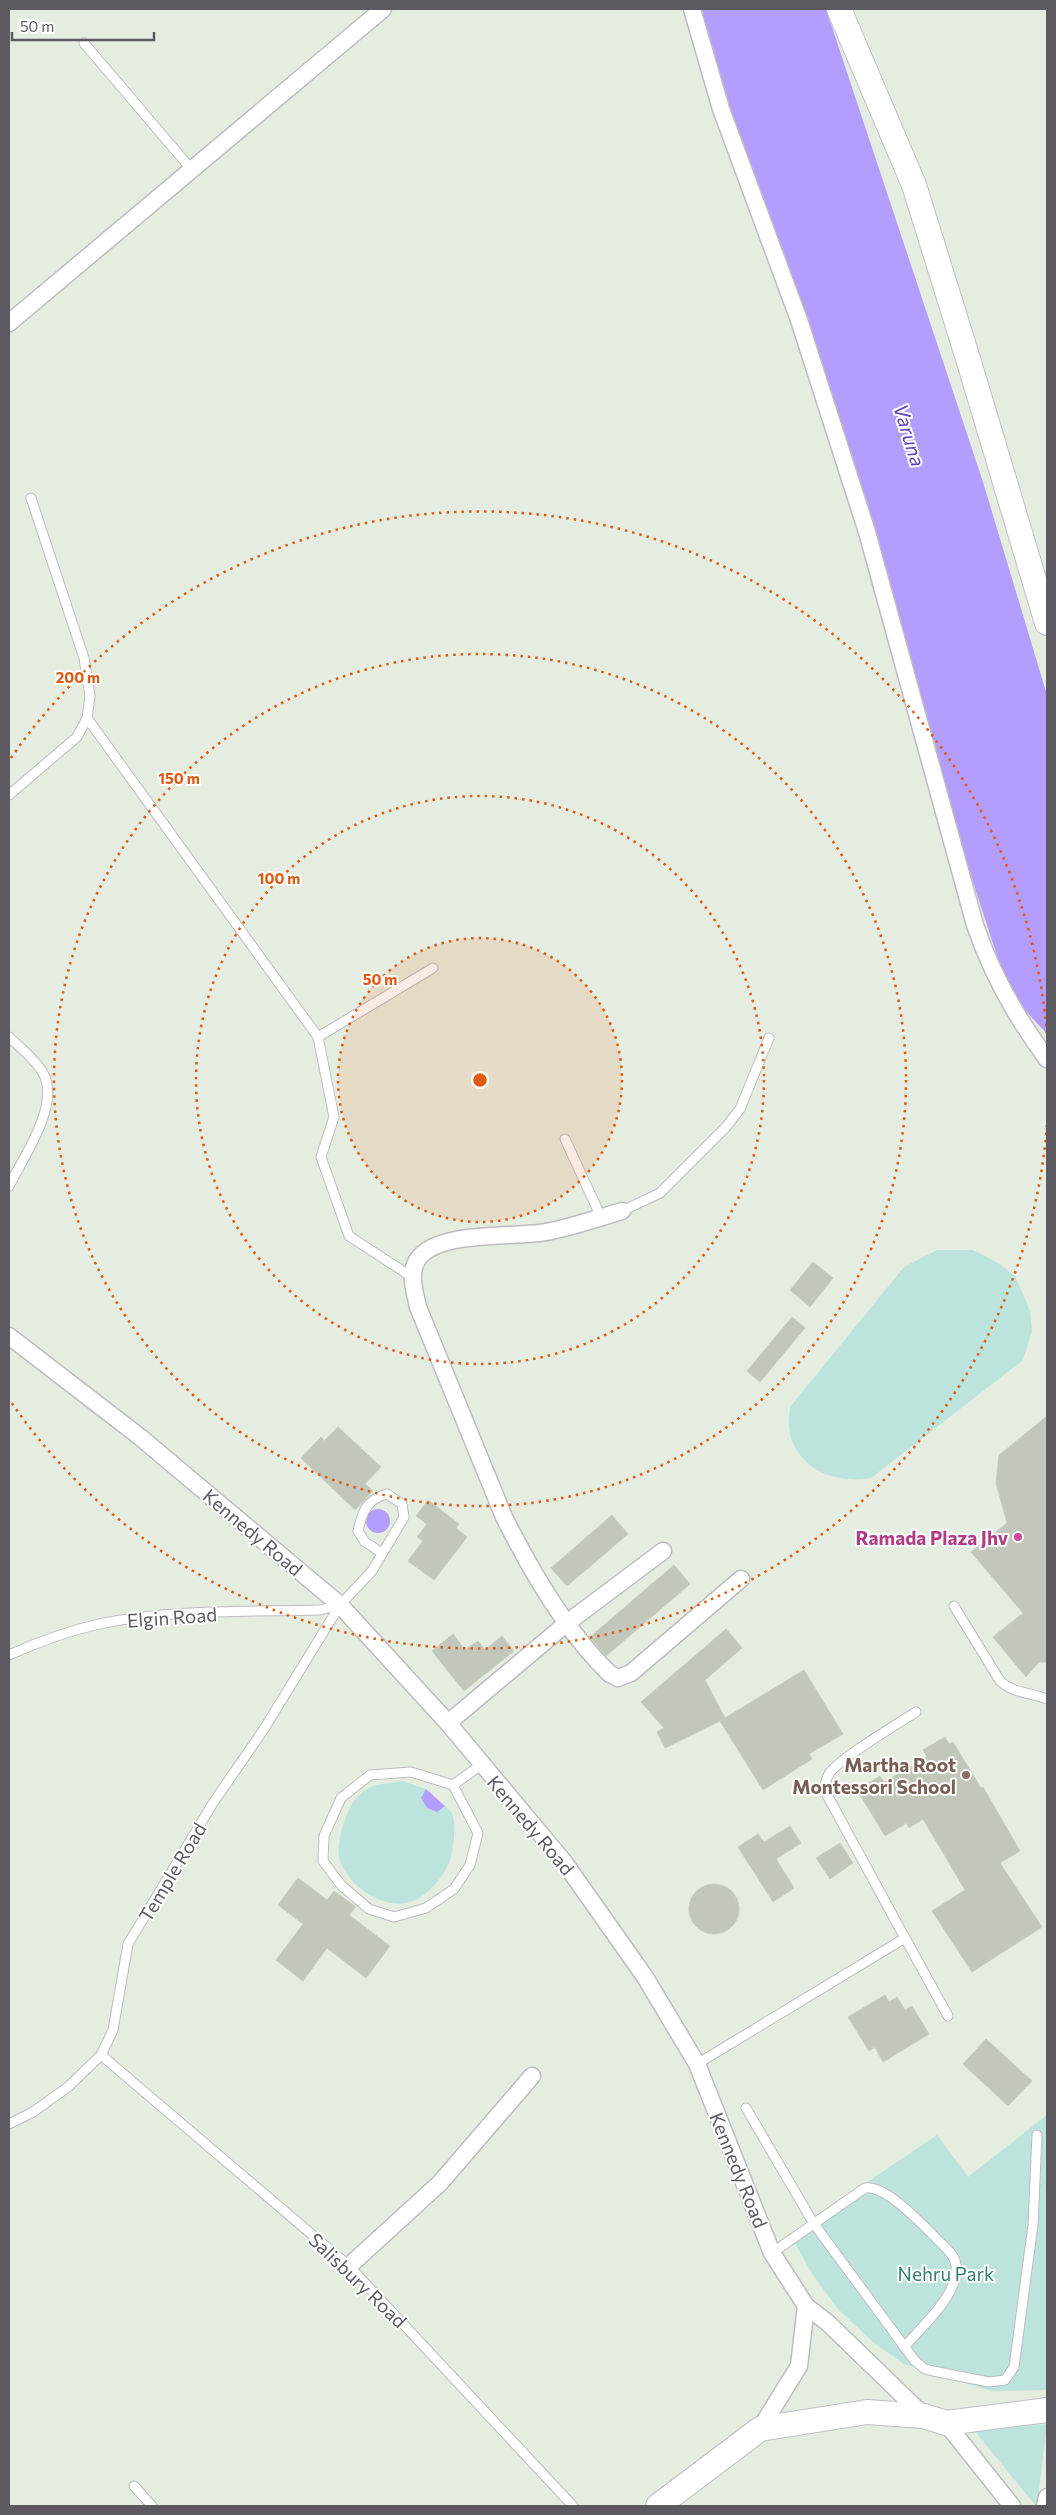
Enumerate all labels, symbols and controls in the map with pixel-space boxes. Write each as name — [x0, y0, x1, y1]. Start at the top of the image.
scale bar — [12, 10, 155, 42]
text: 50 m — [20, 17, 54, 35]
water label: Varuna — [889, 401, 931, 469]
text: 200 m — [56, 668, 100, 686]
text: 150 m — [158, 769, 200, 787]
text: 100 m — [258, 869, 300, 887]
text: 50 m — [363, 970, 397, 988]
centre of rings — [471, 1071, 489, 1089]
street label: Kennedy Road — [199, 1484, 307, 1580]
place label: Ramada Plaza Jhv — [856, 1526, 1009, 1549]
marker: Ramada Plaza Jhv — [1012, 1531, 1024, 1543]
street label: Elgin Road — [126, 1602, 218, 1632]
place label: Martha Root Montessori School — [792, 1753, 956, 1798]
marker: Martha Root Montessori School — [960, 1769, 972, 1781]
street label: Kennedy Road — [483, 1771, 579, 1879]
street label: Temple Road — [133, 1818, 211, 1926]
street label: Kennedy Road — [705, 2109, 773, 2231]
street label: Salisbury Road — [304, 2228, 412, 2332]
park label: Nehru Park — [898, 2262, 994, 2285]

